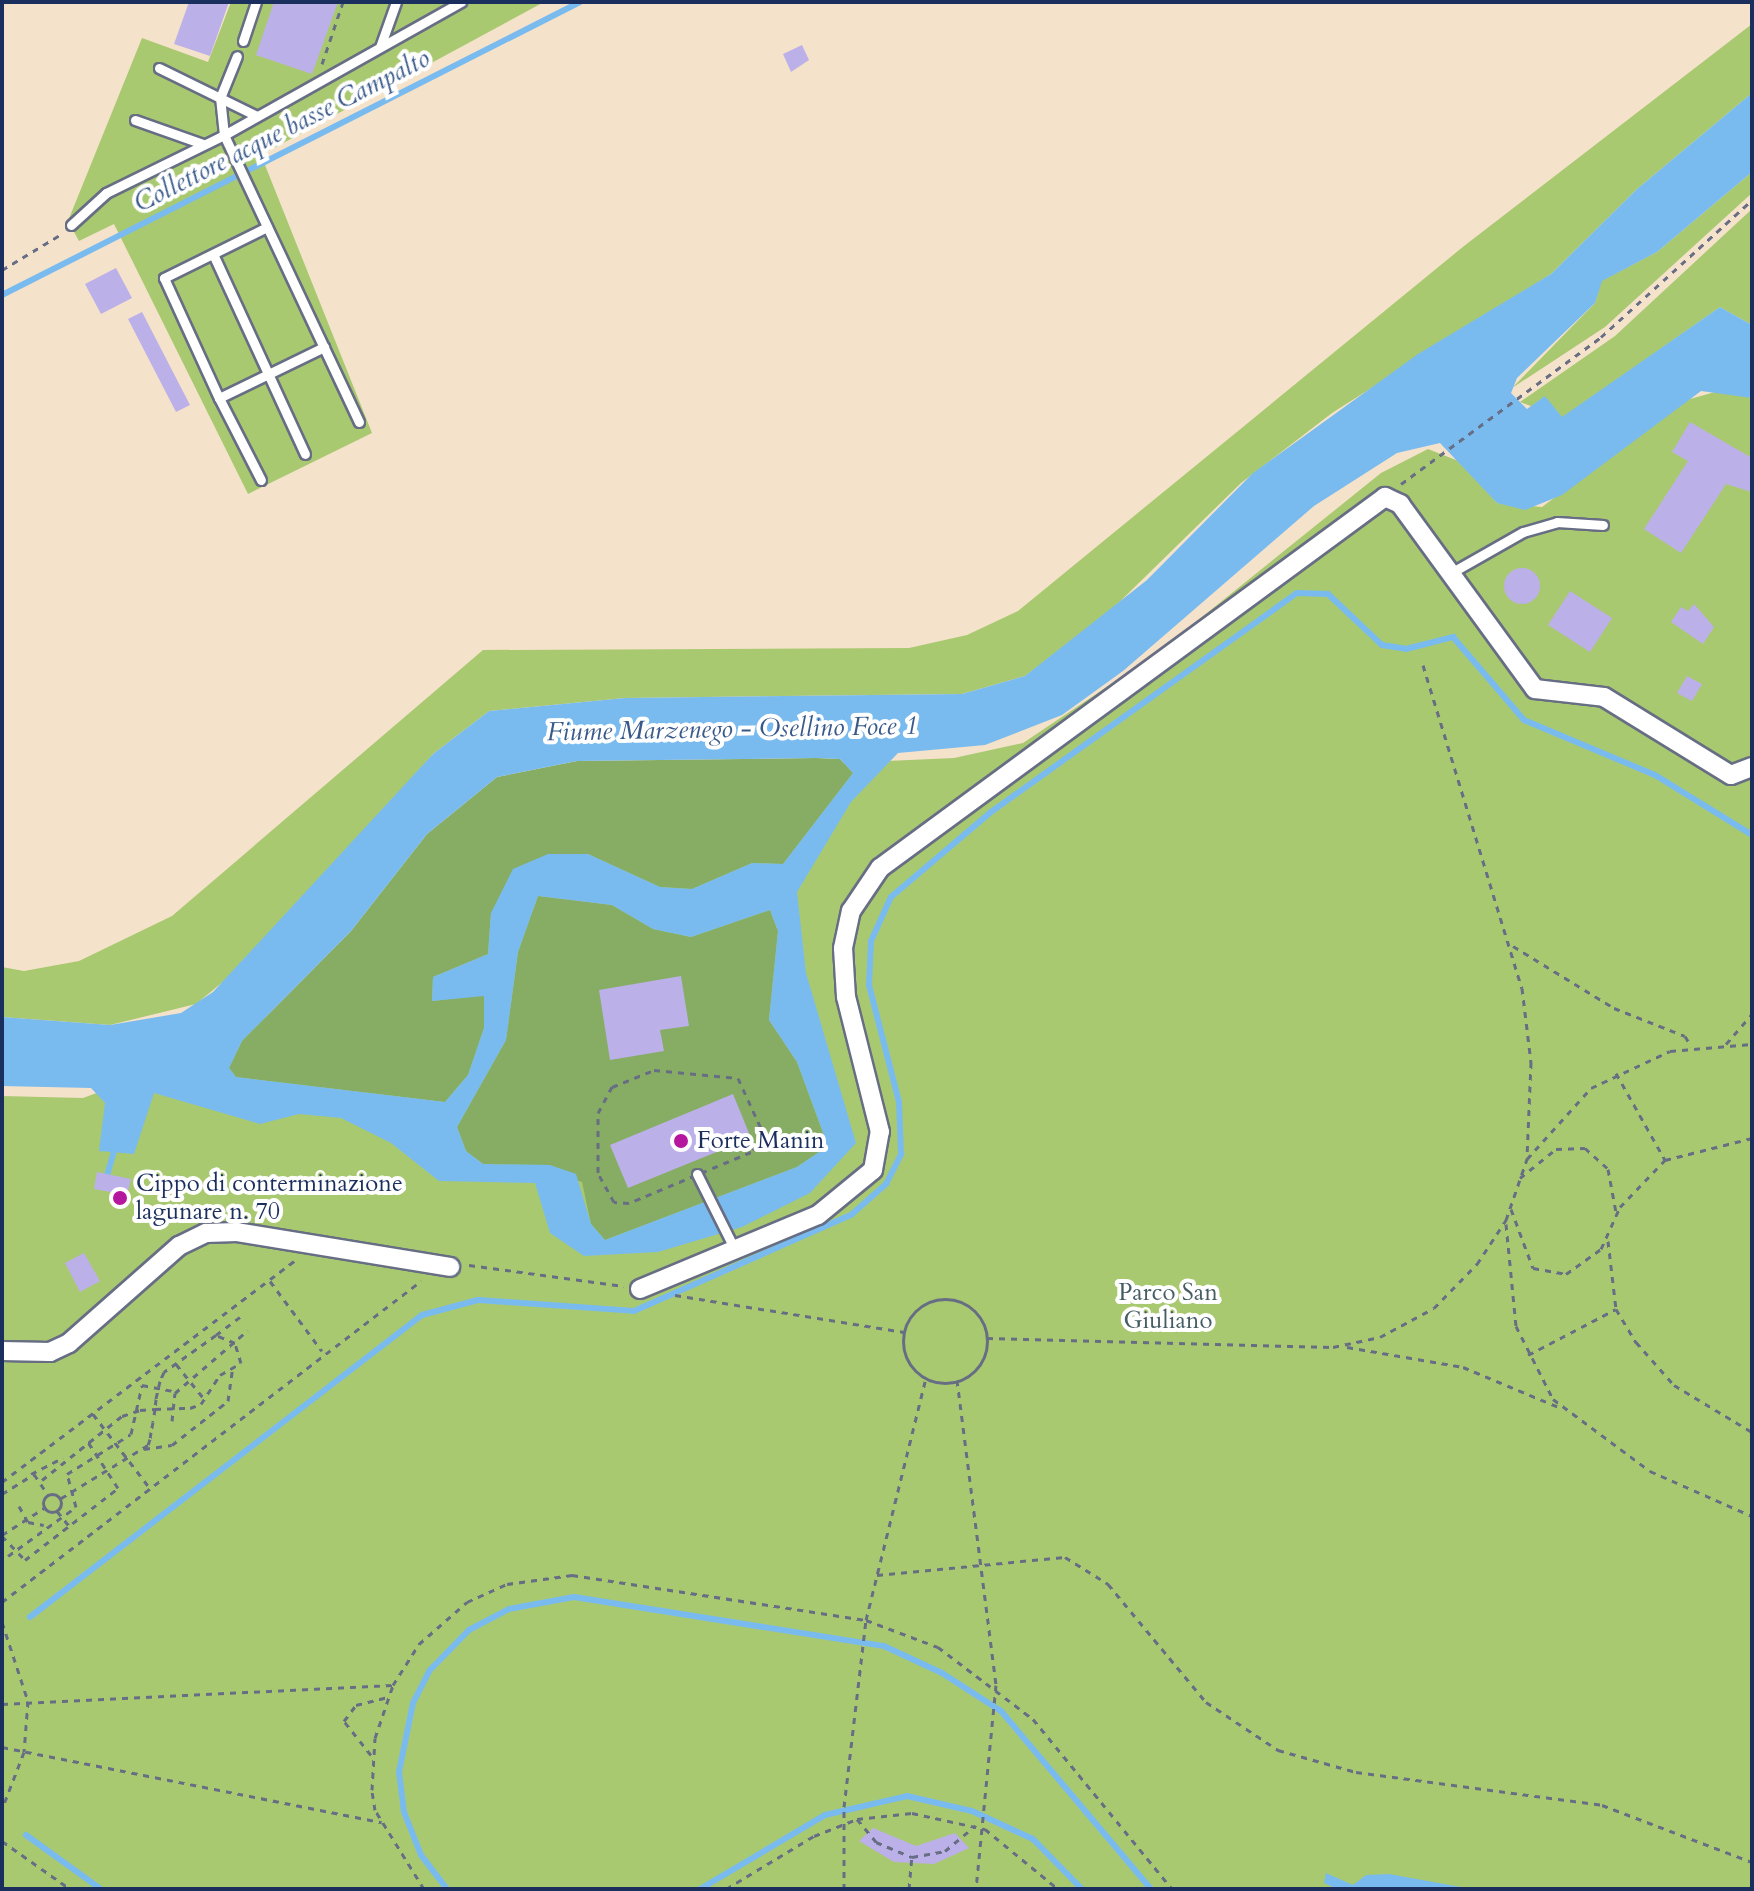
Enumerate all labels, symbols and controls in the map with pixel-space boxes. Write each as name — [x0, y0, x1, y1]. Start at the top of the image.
water label: Collettore acque basse Campalto — [129, 43, 435, 219]
water label: Fiume Marzenego - Osellino Foce 1 — [547, 710, 917, 748]
place label: Forte Manin — [697, 1127, 824, 1155]
marker: Forte Manin — [672, 1132, 690, 1150]
place label: Cippo di conterminazione lagunare n. 70 — [136, 1170, 403, 1226]
marker: Cippo di conterminazione lagunare n. 70 — [111, 1189, 129, 1207]
park label: Parco San Giuliano — [1118, 1279, 1218, 1335]

